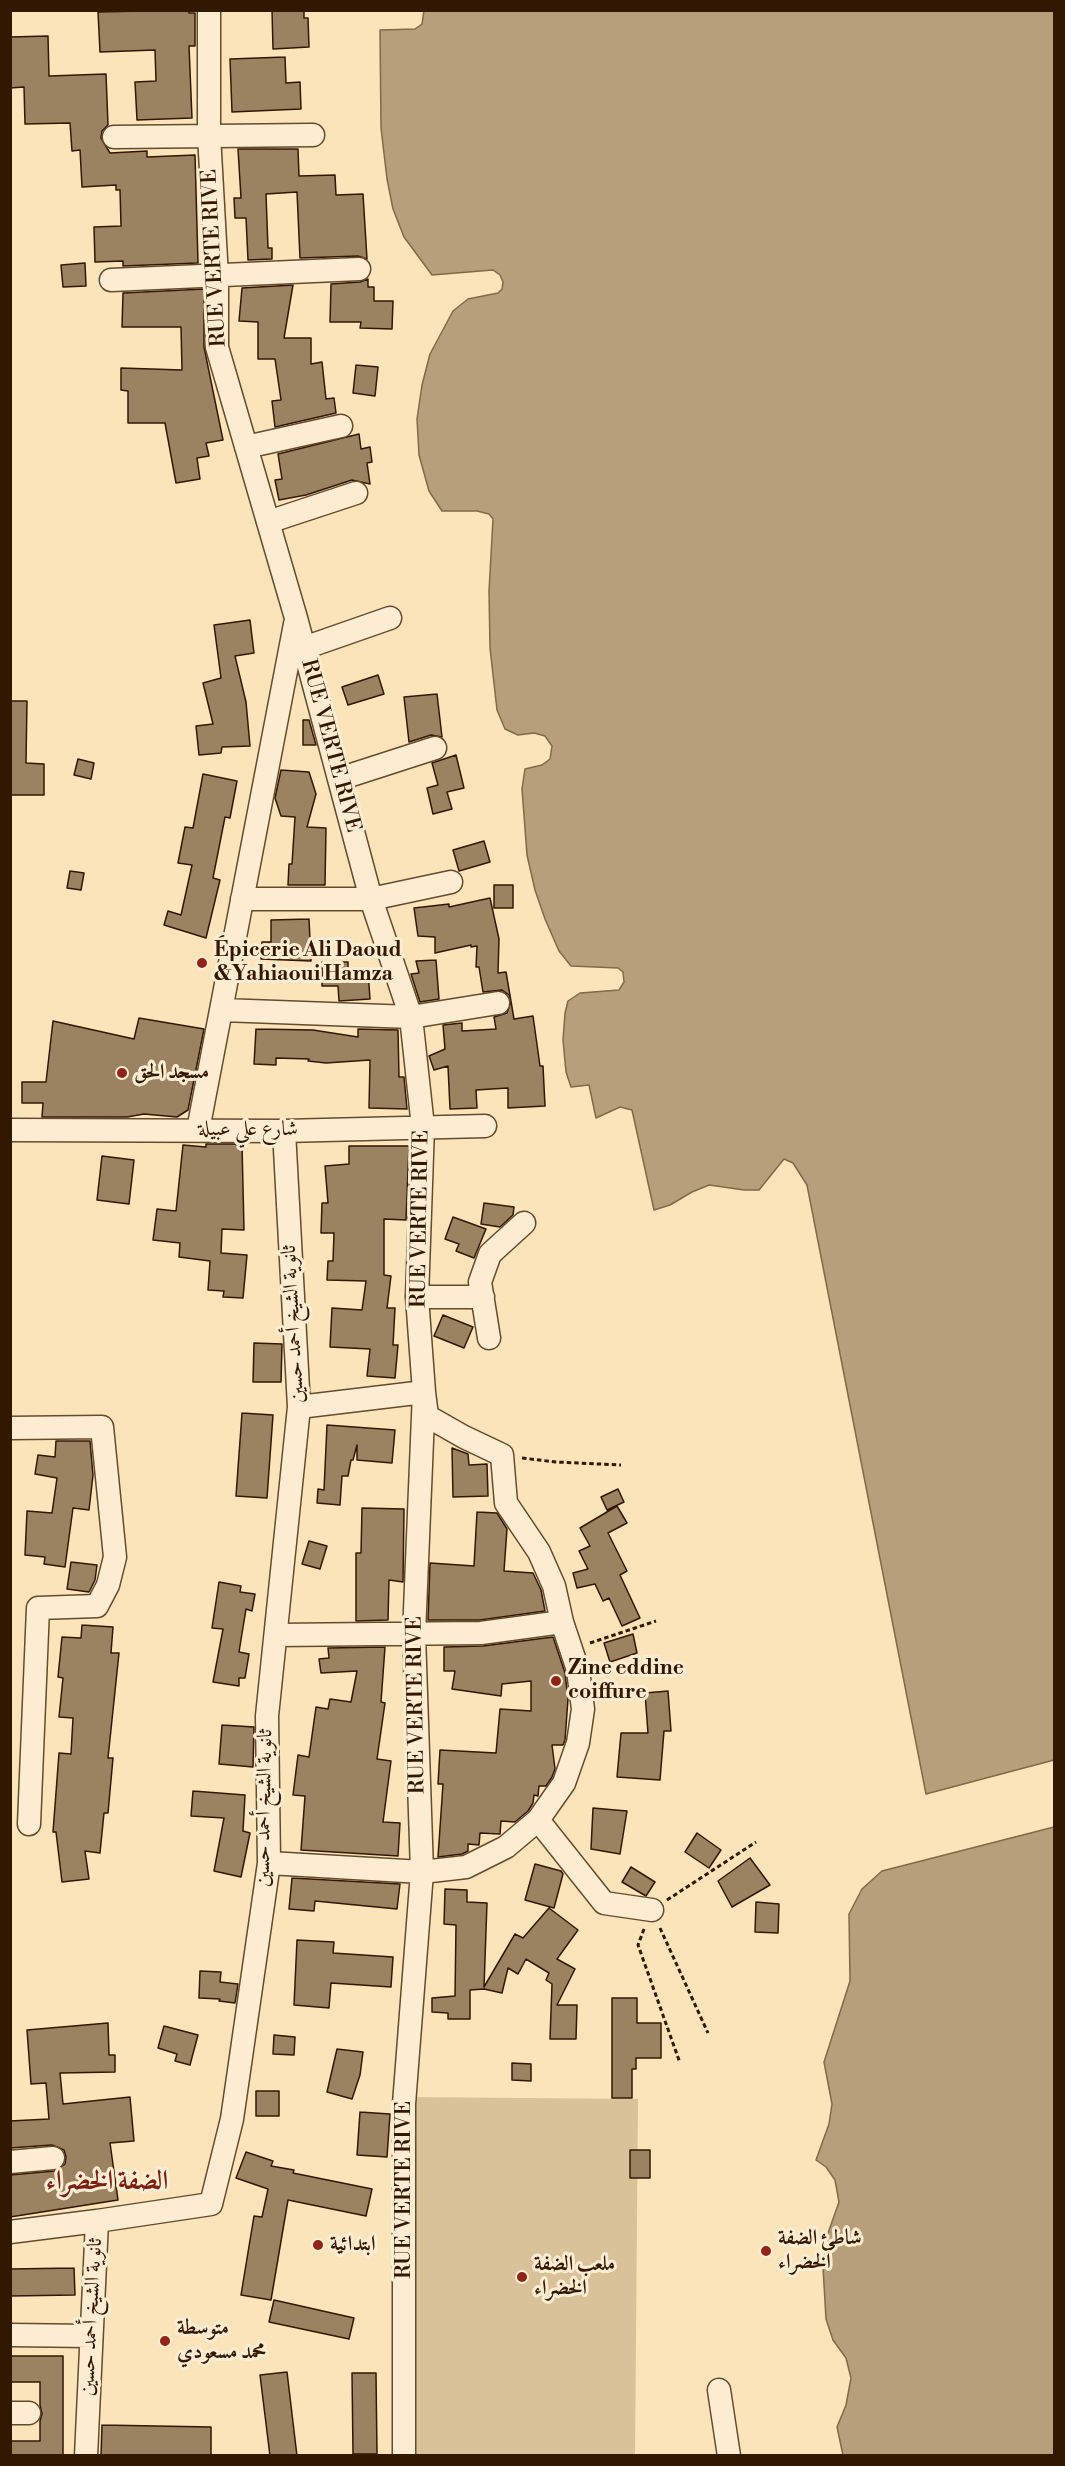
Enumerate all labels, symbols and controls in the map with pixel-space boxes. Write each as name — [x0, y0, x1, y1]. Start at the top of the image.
street label: RUE VERTE RIVE — [198, 168, 232, 348]
street label: RUE VERTE RIVE — [295, 657, 365, 835]
place label: Épicerie Ali Daoud &Yahiaoui Hamza — [214, 938, 402, 988]
marker: Épicerie Ali Daoud &Yahiaoui Hamza — [195, 956, 209, 970]
place label: مسجد الحق — [134, 1060, 209, 1086]
marker: مسجد الحق — [115, 1066, 129, 1080]
street label: شارع علي عبيلة — [198, 1117, 298, 1143]
street label: RUE VERTE RIVE — [407, 1130, 435, 1308]
street label: ثانوية الشيخ أحمد حسين — [277, 1244, 311, 1404]
street label: RUE VERTE RIVE — [403, 1616, 431, 1794]
place label: Zine eddine coiffure — [568, 1656, 684, 1706]
marker: Zine eddine coiffure — [549, 1674, 563, 1688]
street label: ثانوية الشيخ أحمد حسين — [251, 1729, 279, 1887]
street label: RUE VERTE RIVE — [392, 2101, 418, 2279]
district label: الضفة الخضراء — [46, 2167, 168, 2199]
place label: شاطئ الضفة الخضراء — [778, 2226, 862, 2276]
place label: ابتدائية — [330, 2232, 376, 2258]
street label: ثانوية الشيخ أحمد حسين — [75, 2237, 109, 2397]
marker: ابتدائية — [311, 2238, 325, 2252]
marker: شاطئ الضفة الخضراء — [759, 2244, 773, 2258]
place label: ملعب الضفة الخضراء — [534, 2252, 615, 2302]
marker: ملعب الضفة الخضراء — [515, 2270, 529, 2284]
place label: متوسطة محمد مسعودي — [177, 2316, 266, 2366]
marker: متوسطة محمد مسعودي — [158, 2334, 172, 2348]

